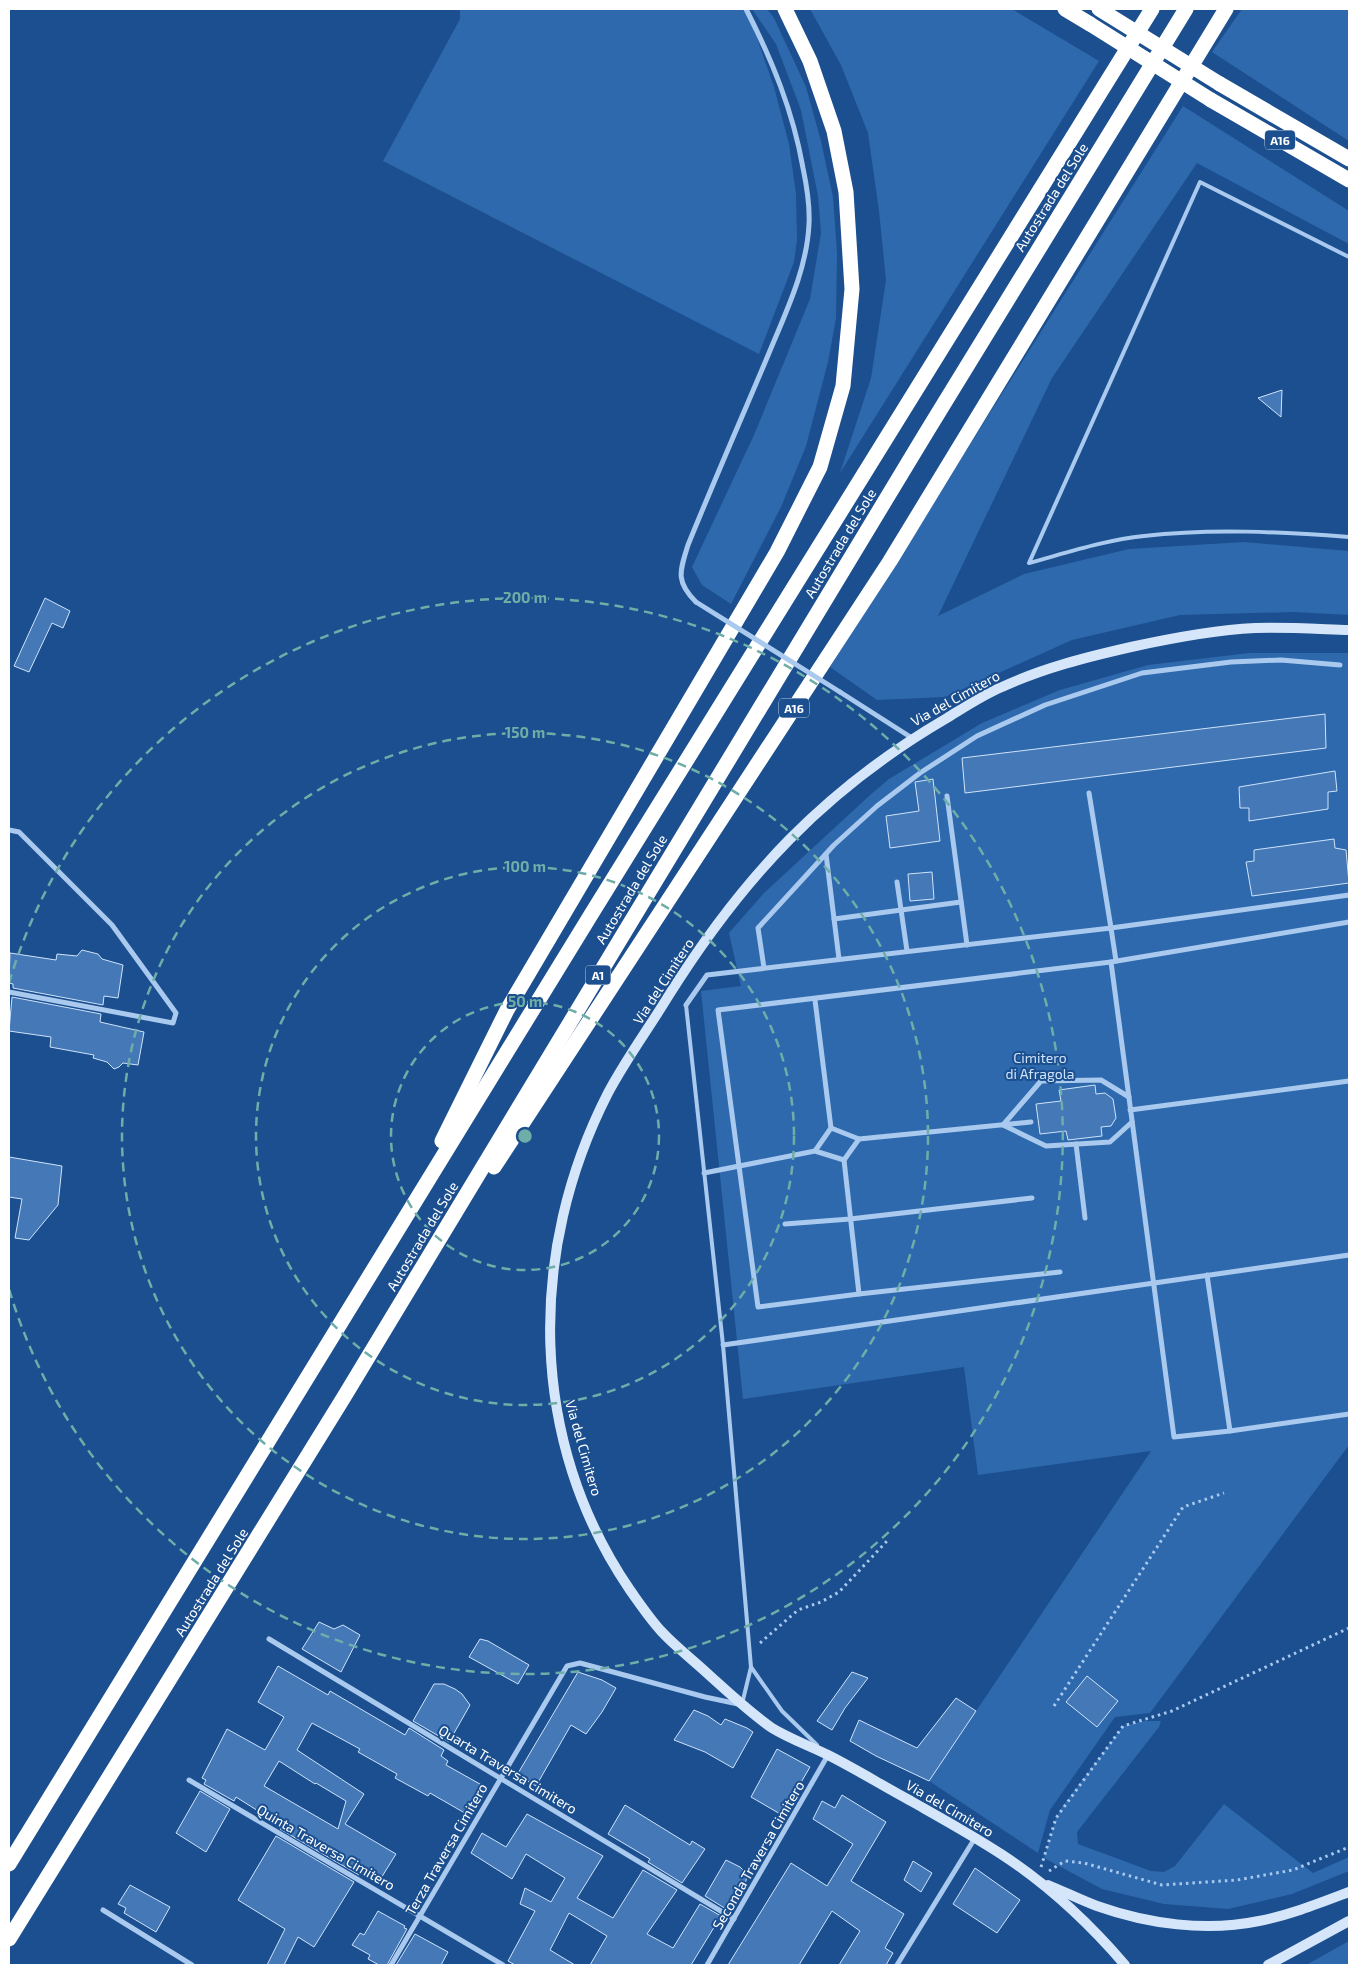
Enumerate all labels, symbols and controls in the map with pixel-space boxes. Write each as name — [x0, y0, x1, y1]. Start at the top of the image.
road number: A16 — [1265, 130, 1295, 150]
street label: Autostrada del Sole — [1011, 140, 1091, 254]
street label: Autostrada del Sole — [801, 485, 879, 601]
text: 200 m — [503, 588, 547, 606]
street label: Via del Cimitero — [908, 667, 1002, 729]
road number: A16 — [779, 698, 809, 718]
text: 150 m — [505, 723, 545, 741]
street label: Autostrada del Sole — [592, 831, 670, 947]
text: 100 m — [504, 857, 546, 875]
street label: Via del Cimitero — [629, 935, 697, 1027]
road number: A1 — [586, 966, 610, 984]
text: 50 m — [508, 992, 542, 1010]
park label: Cimitero di Afragola — [1005, 1049, 1075, 1082]
centre of rings — [516, 1127, 534, 1145]
street label: Autostrada del Sole — [383, 1178, 461, 1294]
street label: Via del Cimitero — [562, 1398, 606, 1498]
street label: Autostrada del Sole — [171, 1525, 251, 1639]
street label: Quarta Traversa Cimitero — [436, 1721, 580, 1817]
street label: Via del Cimitero — [903, 1776, 997, 1840]
street label: Seconda Traversa Cimitero — [708, 1778, 808, 1932]
street label: Terza Traversa Cimitero — [401, 1780, 491, 1918]
street label: Quinta Traversa Cimitero — [254, 1800, 398, 1894]

